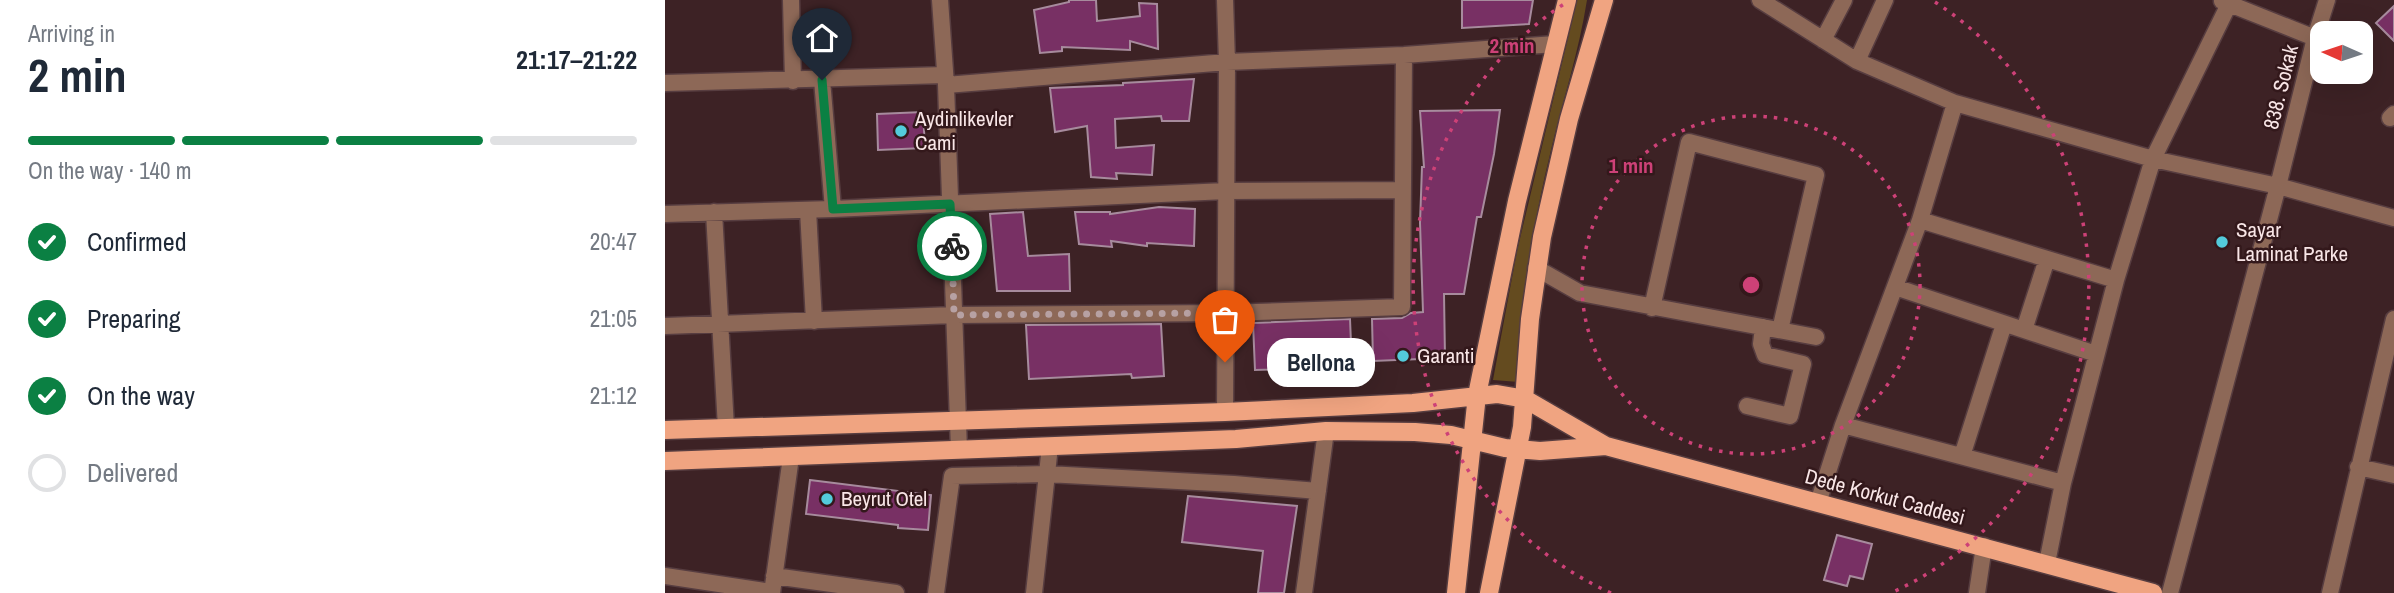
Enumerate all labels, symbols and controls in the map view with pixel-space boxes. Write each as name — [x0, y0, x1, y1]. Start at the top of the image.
pin — [792, 8, 852, 80]
text: Arriving in — [28, 18, 115, 49]
icon: home — [803, 19, 841, 57]
north arrow — [2310, 21, 2373, 84]
map controls — [2310, 21, 2373, 84]
text: 2 min — [1490, 31, 1534, 60]
street label: 838. Sokak — [2256, 41, 2305, 132]
text: 21:17–21:22 — [516, 42, 637, 77]
text: 2 min — [28, 44, 127, 106]
place label: Aydinlikevler Cami — [914, 104, 1014, 157]
marker: Aydinlikevler Cami — [893, 123, 909, 139]
text: 1 min — [1609, 151, 1653, 180]
text: On the way · 140 m — [28, 155, 192, 186]
courier — [917, 211, 987, 281]
place label: Sayar Laminat Parke — [2236, 215, 2348, 268]
icon: check — [28, 223, 66, 261]
text: Confirmed — [87, 224, 187, 259]
text: 20:47 — [590, 226, 637, 257]
icon: bike — [933, 227, 971, 265]
marker: Sayar Laminat Parke — [2214, 234, 2230, 250]
centre of rings — [1739, 273, 1763, 297]
pin — [1195, 290, 1255, 362]
icon: check — [28, 300, 66, 338]
text: Preparing — [87, 301, 181, 336]
icon: bag — [1206, 301, 1244, 339]
text: 21:05 — [590, 303, 637, 334]
callout: Bellona — [1267, 338, 1375, 386]
place label: Garanti — [1417, 341, 1474, 370]
text: Bellona — [1287, 347, 1355, 378]
marker: Garanti — [1395, 348, 1411, 364]
icon: check — [28, 377, 66, 415]
text: On the way — [87, 378, 195, 413]
text: 21:12 — [590, 380, 637, 411]
text: Delivered — [87, 455, 178, 490]
street label: Dede Korkut Caddesi — [1802, 461, 1968, 532]
place label: Beyrut Otel — [841, 484, 927, 513]
marker: Beyrut Otel — [819, 491, 835, 507]

